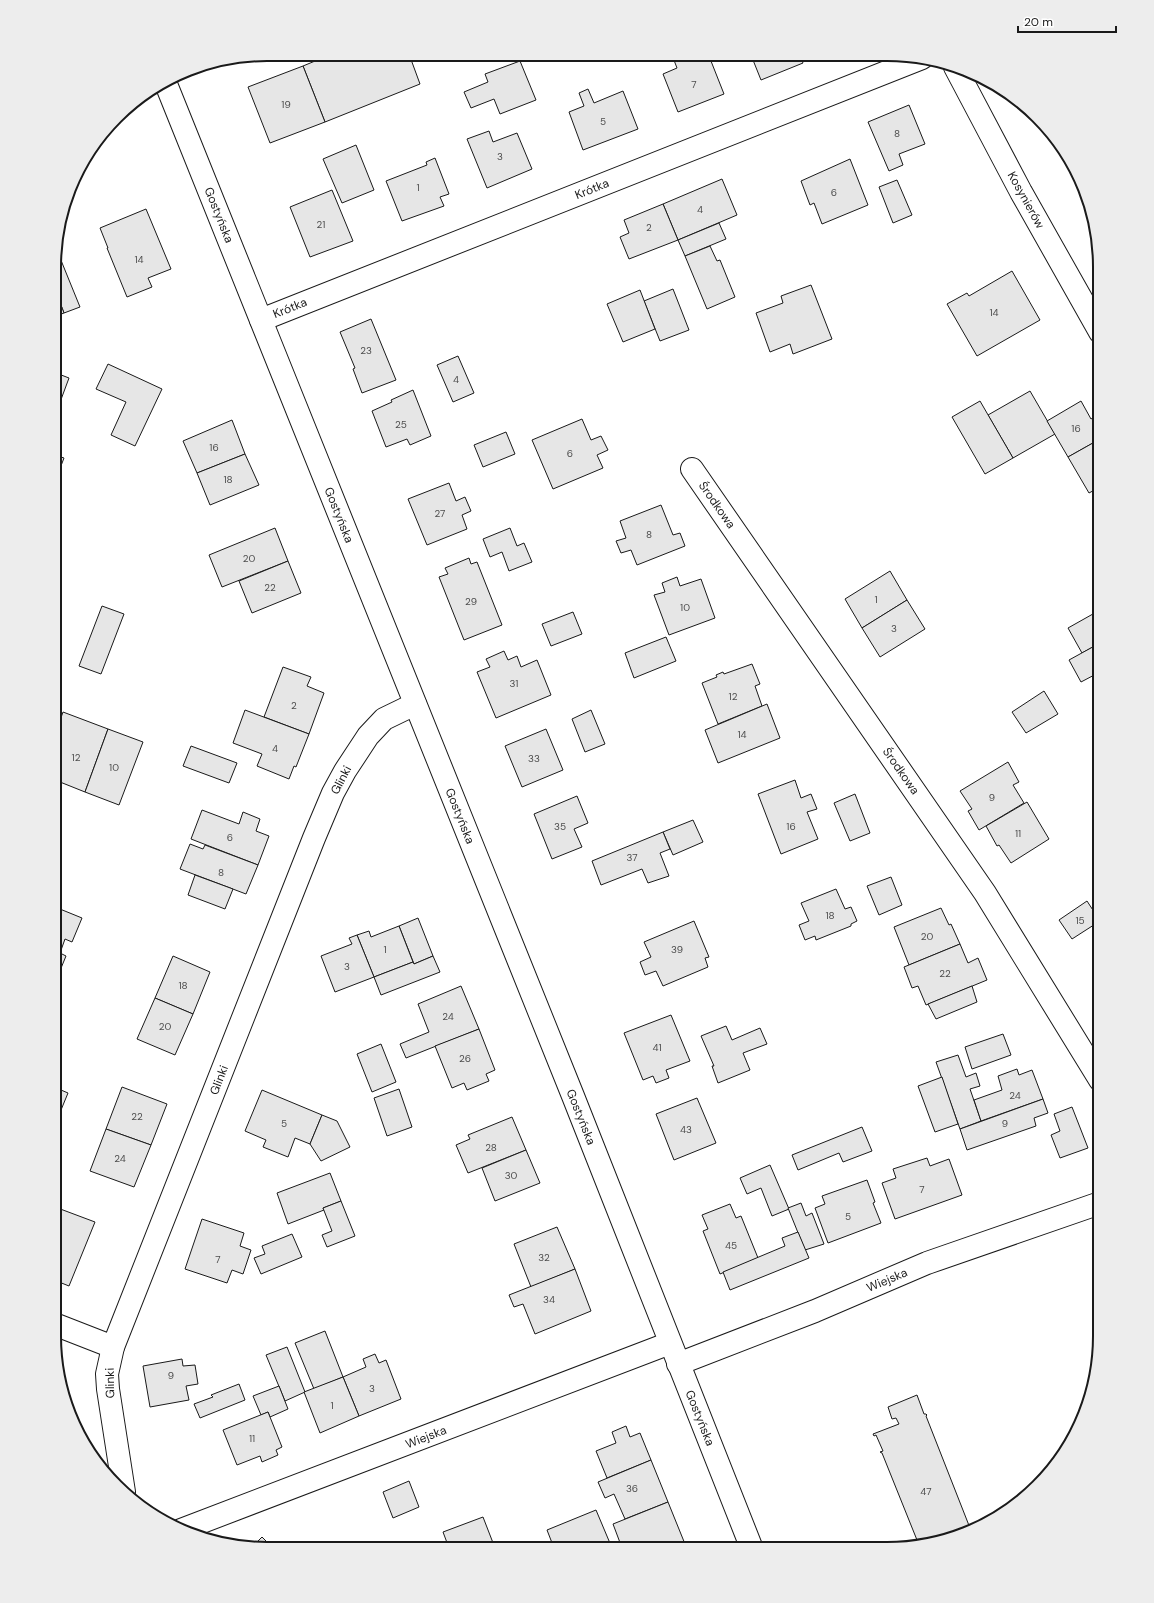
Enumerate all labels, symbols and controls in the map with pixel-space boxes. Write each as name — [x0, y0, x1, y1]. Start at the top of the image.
scale bar — [1018, 8, 1116, 34]
text: 20 m — [1024, 14, 1053, 30]
house number: 7 — [691, 78, 697, 91]
house number: 19 — [281, 98, 291, 111]
house number: 5 — [600, 115, 606, 128]
house number: 8 — [894, 127, 900, 140]
house number: 3 — [497, 150, 503, 163]
street label: Kosynierów — [1004, 169, 1048, 231]
street label: Krótka — [573, 175, 611, 203]
house number: 1 — [416, 181, 420, 194]
street label: Gostyńska — [201, 185, 237, 245]
house number: 6 — [831, 186, 837, 199]
house number: 4 — [697, 203, 703, 216]
house number: 21 — [317, 218, 325, 231]
house number: 2 — [646, 221, 652, 234]
house number: 14 — [134, 253, 144, 266]
street label: Krótka — [271, 294, 309, 322]
house number: 14 — [989, 306, 999, 319]
house number: 23 — [360, 344, 372, 357]
house number: 4 — [453, 373, 459, 386]
house number: 25 — [395, 418, 407, 431]
house number: 16 — [1071, 422, 1081, 435]
house number: 16 — [209, 441, 219, 454]
house number: 6 — [567, 447, 573, 460]
house number: 18 — [223, 473, 233, 486]
street label: Środkowa — [695, 478, 739, 532]
street label: Gostyńska — [321, 485, 357, 545]
house number: 27 — [435, 507, 445, 520]
house number: 8 — [646, 528, 652, 541]
house number: 20 — [243, 552, 255, 565]
house number: 22 — [264, 581, 276, 594]
house number: 1 — [874, 593, 878, 606]
house number: 29 — [465, 595, 477, 608]
house number: 10 — [680, 601, 690, 614]
house number: 3 — [891, 622, 897, 635]
house number: 31 — [510, 677, 518, 690]
house number: 12 — [729, 690, 738, 703]
house number: 2 — [291, 699, 297, 712]
house number: 14 — [737, 728, 747, 741]
house number: 4 — [272, 742, 278, 755]
street label: Środkowa — [879, 744, 923, 798]
house number: 12 — [72, 751, 81, 764]
house number: 33 — [528, 752, 540, 765]
house number: 10 — [109, 761, 119, 774]
street label: Glinki — [327, 763, 355, 797]
street label: Gostyńska — [442, 786, 478, 846]
house number: 9 — [989, 791, 995, 804]
house number: 35 — [554, 820, 566, 833]
house number: 16 — [786, 820, 796, 833]
house number: 11 — [1015, 827, 1021, 840]
house number: 6 — [227, 831, 233, 844]
house number: 37 — [626, 851, 638, 864]
house number: 8 — [218, 866, 224, 879]
house number: 18 — [825, 909, 835, 922]
house number: 15 — [1075, 914, 1085, 927]
house number: 20 — [921, 930, 933, 943]
house number: 1 — [383, 943, 387, 956]
house number: 39 — [671, 943, 683, 956]
house number: 3 — [344, 960, 350, 973]
house number: 22 — [939, 967, 951, 980]
house number: 18 — [178, 979, 188, 992]
house number: 24 — [442, 1010, 454, 1023]
house number: 20 — [159, 1020, 171, 1033]
house number: 41 — [652, 1041, 662, 1054]
house number: 26 — [459, 1052, 471, 1065]
street label: Glinki — [206, 1063, 232, 1097]
street label: Gostyńska — [563, 1087, 599, 1147]
house number: 24 — [1009, 1089, 1021, 1102]
house number: 22 — [131, 1110, 143, 1123]
house number: 5 — [281, 1117, 287, 1130]
house number: 9 — [1002, 1117, 1008, 1130]
house number: 43 — [680, 1123, 692, 1136]
house number: 28 — [485, 1141, 497, 1154]
house number: 24 — [114, 1152, 126, 1165]
house number: 30 — [505, 1169, 518, 1182]
house number: 7 — [919, 1183, 925, 1196]
house number: 5 — [845, 1210, 851, 1223]
house number: 45 — [725, 1239, 737, 1252]
house number: 32 — [538, 1251, 550, 1264]
house number: 7 — [215, 1253, 221, 1266]
street label: Wiejska — [864, 1264, 910, 1296]
house number: 34 — [543, 1293, 555, 1306]
street label: Glinki — [102, 1368, 118, 1398]
house number: 9 — [168, 1369, 174, 1382]
house number: 3 — [369, 1382, 375, 1395]
street label: Gostyńska — [682, 1388, 718, 1448]
house number: 1 — [330, 1399, 334, 1412]
street label: Wiejska — [403, 1422, 449, 1452]
house number: 11 — [249, 1432, 255, 1445]
house number: 36 — [626, 1482, 638, 1495]
house number: 47 — [920, 1485, 932, 1498]

